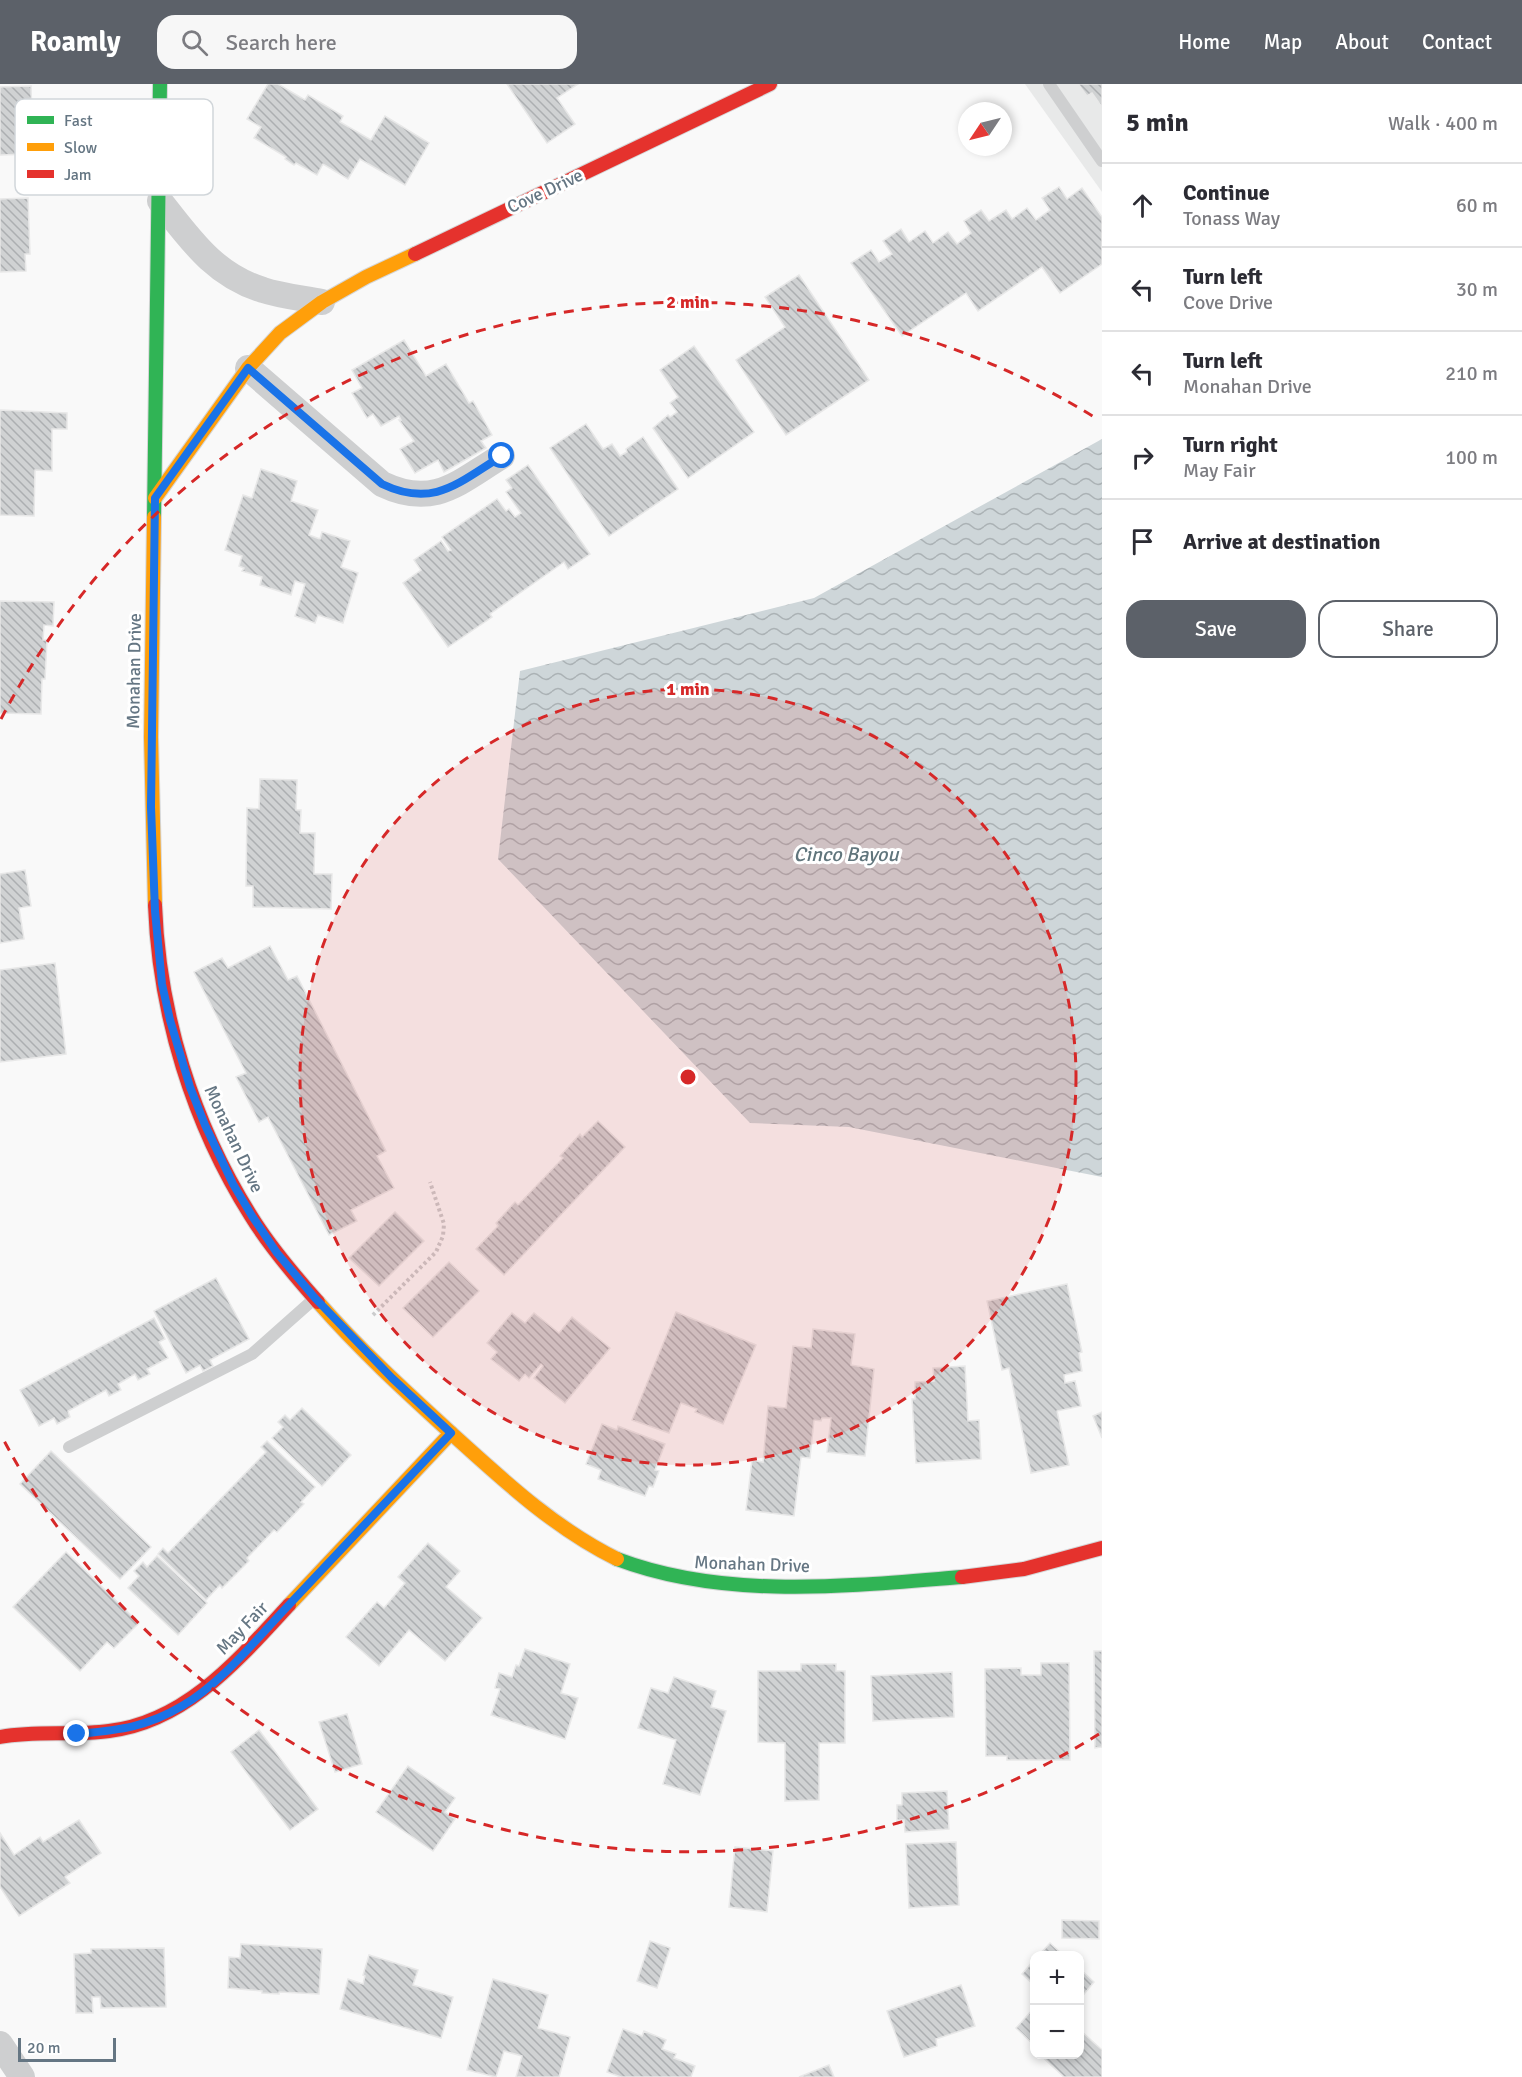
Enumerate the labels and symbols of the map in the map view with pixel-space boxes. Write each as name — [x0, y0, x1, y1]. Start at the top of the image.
legend — [15, 99, 213, 195]
north arrow — [958, 102, 1012, 156]
text: Fast — [64, 111, 93, 131]
text: Slow — [64, 138, 98, 158]
street label: Cove Drive — [504, 164, 586, 218]
text: Jam — [64, 165, 92, 185]
text: 2 min — [666, 291, 710, 313]
route start — [488, 442, 514, 468]
street label: Monahan Drive — [122, 613, 146, 729]
text: 1 min — [666, 678, 710, 700]
water label: Cinco Bayou — [794, 842, 900, 867]
centre of rings — [678, 1067, 698, 1087]
street label: Monahan Drive — [200, 1082, 268, 1196]
street label: Monahan Drive — [694, 1551, 810, 1577]
street label: May Fair — [211, 1597, 273, 1659]
route end — [63, 1720, 89, 1746]
scale bar — [18, 2035, 116, 2062]

